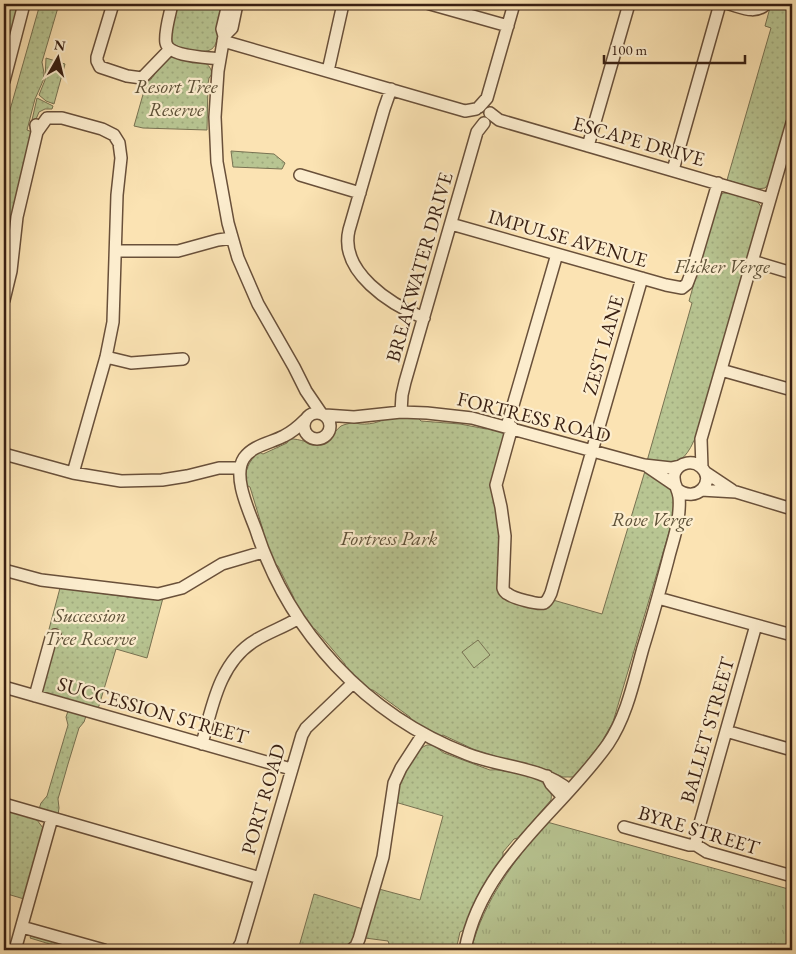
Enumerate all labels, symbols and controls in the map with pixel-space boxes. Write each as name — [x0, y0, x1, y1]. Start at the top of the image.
north arrow — [32, 32, 82, 82]
scale bar — [604, 32, 745, 64]
text: N — [53, 35, 67, 55]
text: 100 m — [611, 40, 648, 59]
park label: Resort Tree Reserve — [134, 73, 218, 122]
street label: ESCAPE DRIVE — [570, 110, 708, 172]
street label: BREAKWATER DRIVE — [379, 169, 459, 365]
street label: IMPULSE AVENUE — [485, 203, 651, 273]
park label: Flicker Verge — [673, 253, 770, 279]
street label: ZEST LANE — [576, 292, 630, 398]
street label: FORTRESS ROAD — [455, 385, 613, 449]
park label: Rove Verge — [611, 506, 693, 532]
park label: Fortress Park — [339, 525, 438, 551]
park label: Succession Tree Reserve — [44, 602, 136, 651]
street label: BALLET STREET — [674, 653, 740, 806]
street label: SUCCESSION STREET — [55, 670, 252, 750]
street label: PORT ROAD — [235, 741, 291, 857]
street label: BYRE STREET — [635, 799, 763, 861]

